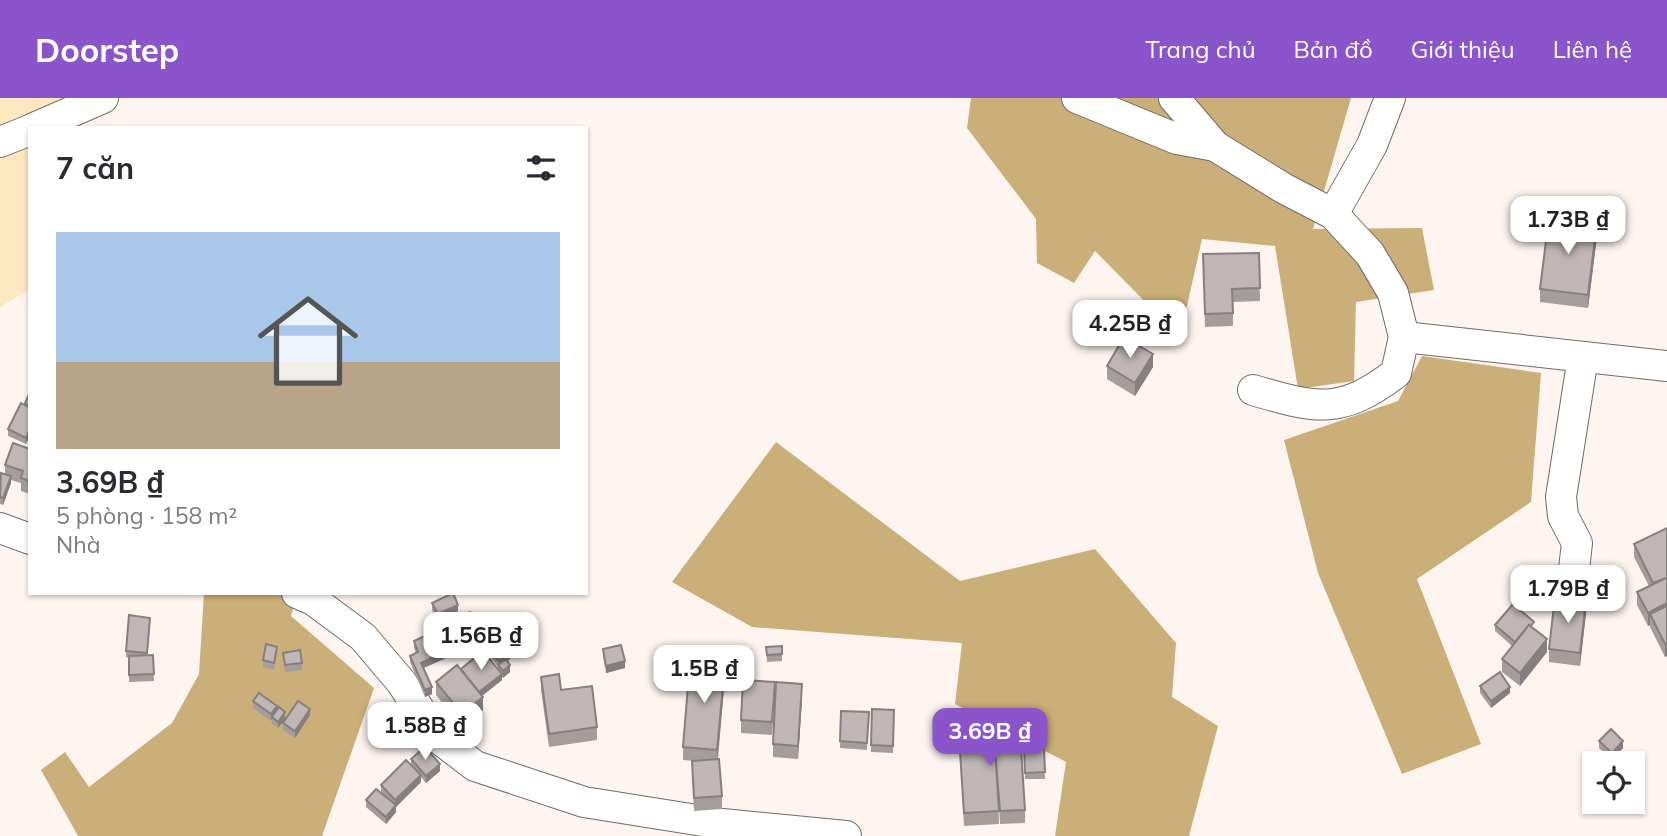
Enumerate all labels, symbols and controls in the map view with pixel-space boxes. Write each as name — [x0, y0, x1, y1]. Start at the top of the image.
text: Doorstep — [35, 29, 179, 70]
text: Trang chủ — [1145, 34, 1256, 64]
text: Bản đồ — [1294, 34, 1373, 64]
text: Giới thiệu — [1411, 34, 1515, 64]
text: Liên hệ — [1553, 34, 1632, 64]
text: 7 căn — [56, 149, 134, 187]
icon: filters — [522, 149, 560, 187]
pin: 1.73B ₫ — [1503, 197, 1633, 256]
text: 1.73B ₫ — [1526, 204, 1610, 233]
icon: home — [245, 278, 371, 404]
pin: 4.25B ₫ — [1065, 300, 1195, 360]
text: 4.25B ₫ — [1088, 308, 1172, 337]
text: 3.69B ₫ — [56, 463, 164, 501]
text: 5 phòng · 158 m² — [56, 501, 237, 530]
text: Nhà — [56, 530, 100, 559]
pin: 1.79B ₫ — [1503, 566, 1633, 625]
text: 1.79B ₫ — [1526, 573, 1610, 602]
pin: 1.56B ₫ — [416, 612, 546, 672]
text: 1.56B ₫ — [439, 620, 523, 649]
pin: 1.5B ₫ — [647, 646, 761, 705]
text: 1.5B ₫ — [669, 653, 739, 682]
pin: 1.58B ₫ — [360, 702, 490, 762]
pin: 3.69B ₫ — [925, 708, 1055, 768]
text: 1.58B ₫ — [383, 710, 467, 739]
text: 3.69B ₫ — [948, 716, 1032, 745]
map controls — [1582, 751, 1645, 814]
button: locate — [1582, 751, 1645, 814]

